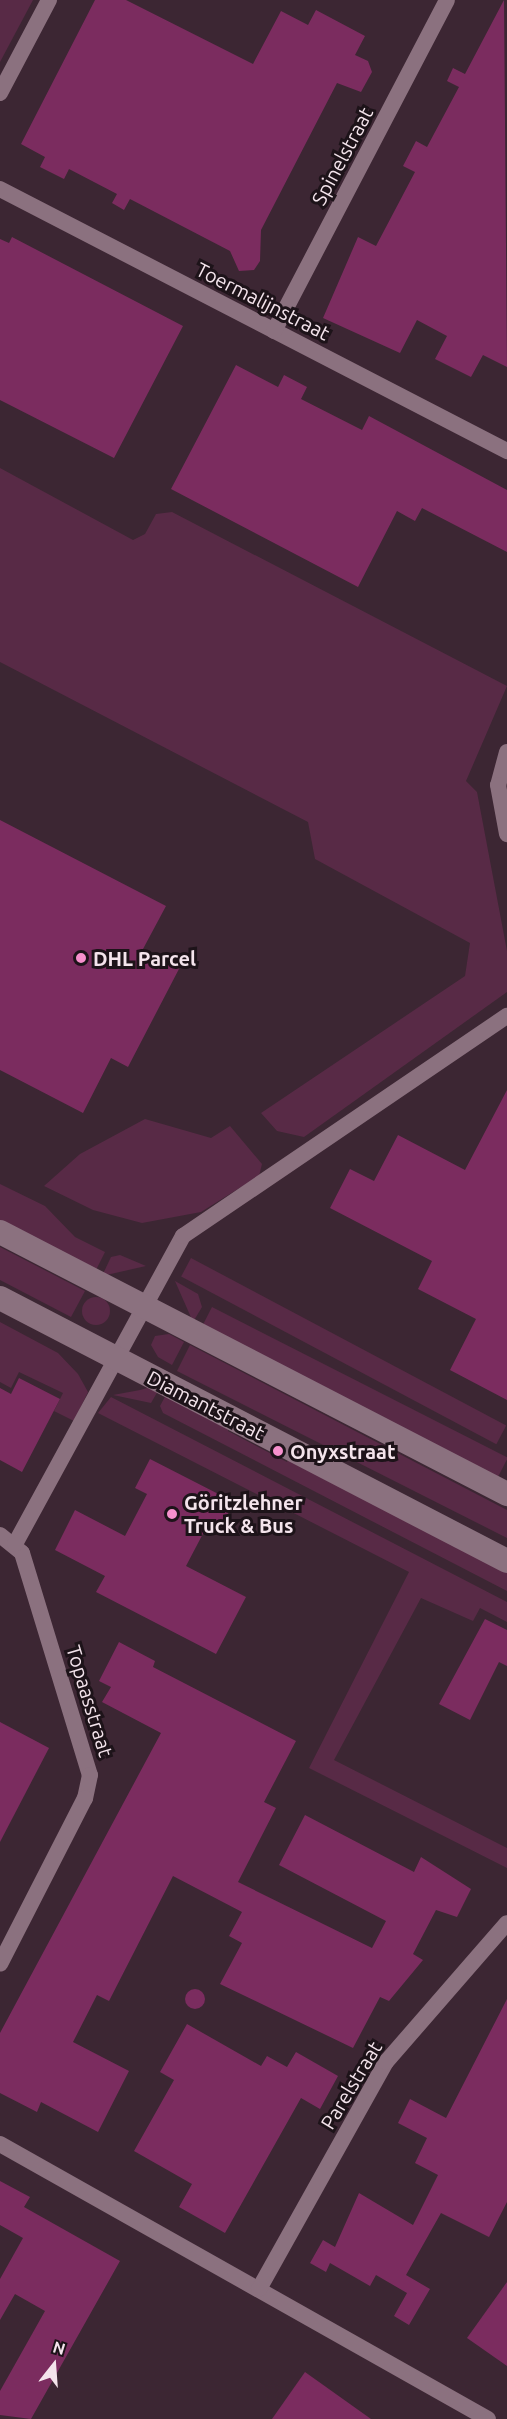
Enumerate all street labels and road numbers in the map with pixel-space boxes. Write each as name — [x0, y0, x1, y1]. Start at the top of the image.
street label: Spinelstraat — [306, 103, 378, 209]
street label: Toermalijnstraat — [192, 257, 334, 345]
street label: Diamantstraat — [143, 1365, 269, 1445]
street label: Topaasstraat — [62, 1642, 118, 1760]
street label: Parelstraat — [315, 2037, 387, 2133]

